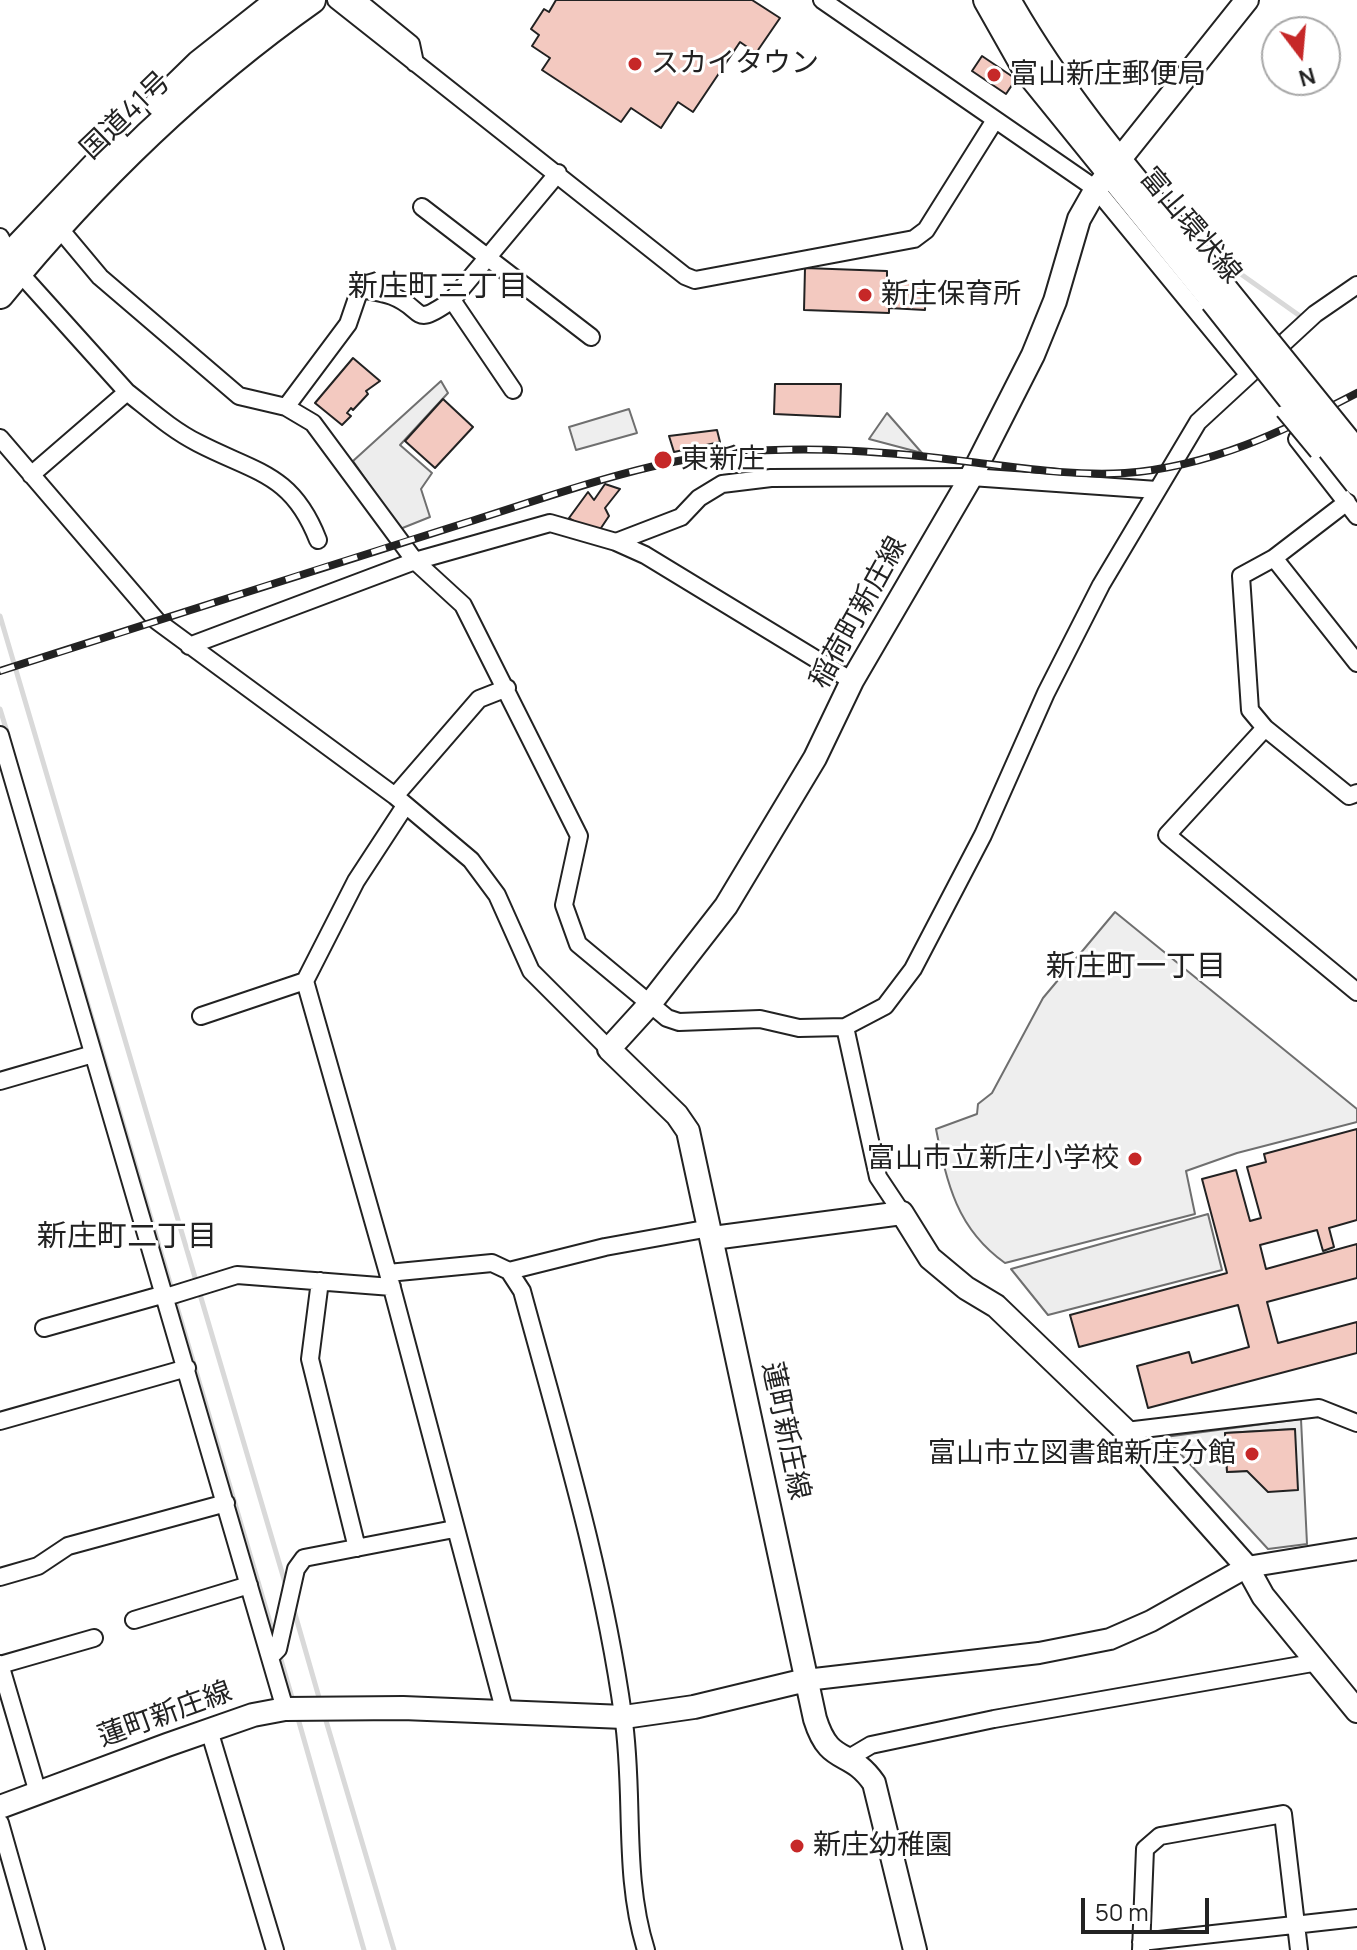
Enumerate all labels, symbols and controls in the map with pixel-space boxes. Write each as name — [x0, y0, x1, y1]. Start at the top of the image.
north arrow — [1261, 16, 1341, 96]
place label: スカイタウン — [651, 47, 819, 81]
marker: スカイタウン — [626, 55, 644, 73]
place label: 富山新庄郵便局 — [1010, 58, 1206, 92]
text: N — [1295, 61, 1319, 94]
street label: 国道41号 — [74, 65, 178, 167]
marker: 富山新庄郵便局 — [985, 66, 1003, 84]
street label: 富山環状線 — [1132, 162, 1248, 290]
district label: 新庄町三丁目 — [348, 270, 528, 306]
place label: 新庄保育所 — [881, 278, 1021, 312]
marker: 新庄保育所 — [856, 286, 874, 304]
place label: 東新庄 — [681, 443, 765, 477]
marker: 東新庄 — [652, 449, 674, 471]
street label: 稲荷町新庄線 — [804, 531, 914, 695]
district label: 新庄町一丁目 — [1046, 950, 1226, 986]
place label: 富山市立新庄小学校 — [867, 1142, 1119, 1176]
marker: 富山市立新庄小学校 — [1126, 1150, 1144, 1168]
district label: 新庄町二丁目 — [37, 1220, 217, 1256]
street label: 蓮町新庄線 — [754, 1359, 816, 1503]
place label: 富山市立図書館新庄分館 — [928, 1437, 1236, 1471]
marker: 富山市立図書館新庄分館 — [1243, 1445, 1261, 1463]
street label: 蓮町新庄線 — [93, 1675, 237, 1755]
place label: 新庄幼稚園 — [813, 1829, 953, 1863]
marker: 新庄幼稚園 — [788, 1837, 806, 1855]
scale bar — [1085, 1882, 1213, 1932]
text: 50 m — [1095, 1895, 1149, 1928]

